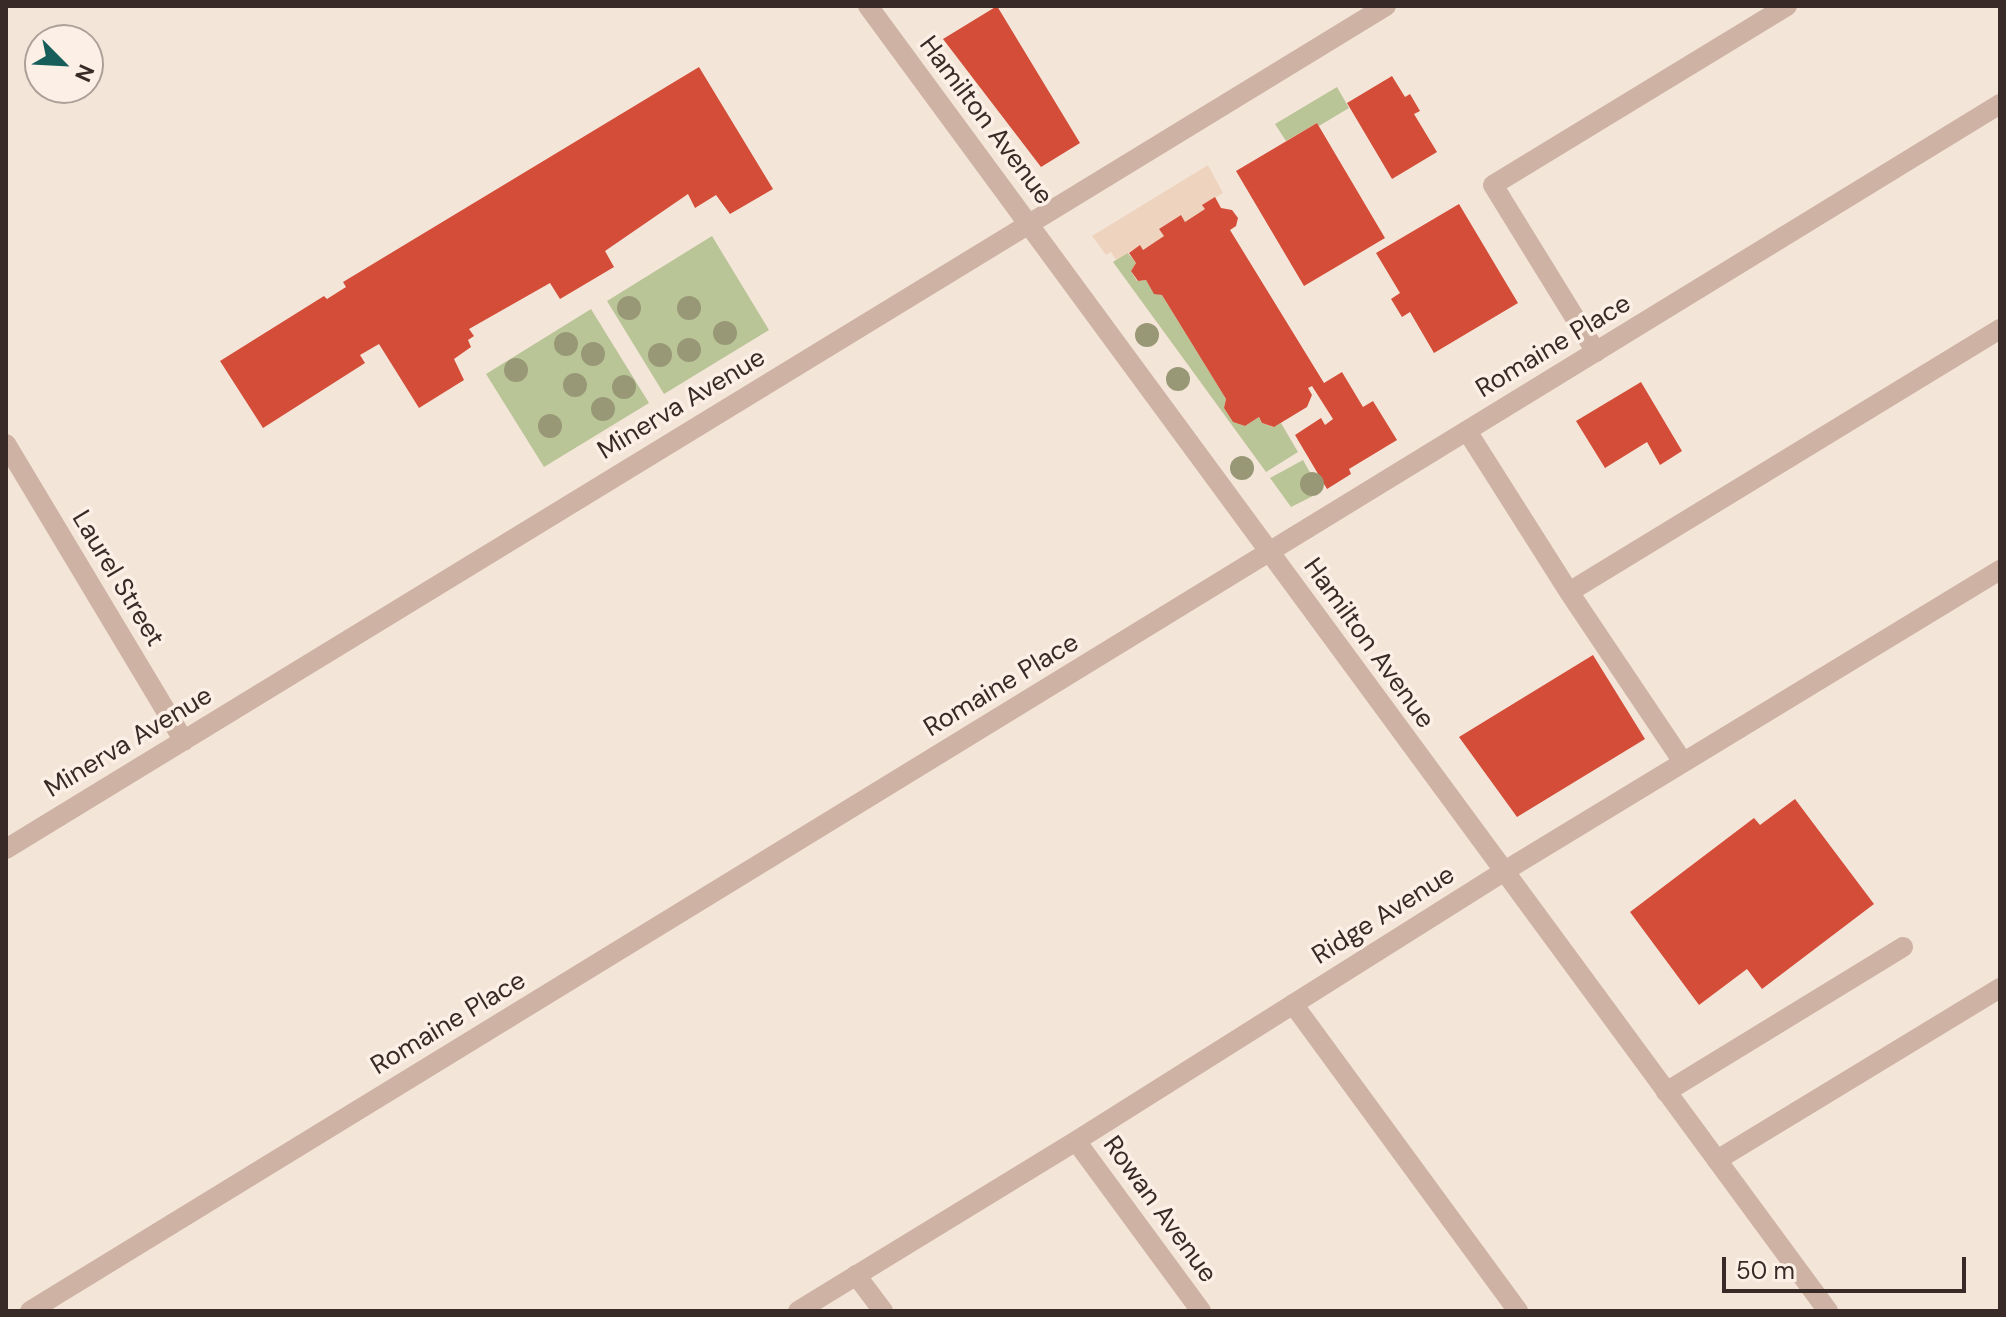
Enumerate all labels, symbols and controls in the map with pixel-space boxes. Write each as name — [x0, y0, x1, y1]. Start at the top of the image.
north arrow — [24, 24, 104, 104]
street label: Hamilton Avenue — [912, 31, 1058, 211]
text: N — [68, 60, 101, 86]
street label: Romaine Place — [1471, 289, 1637, 405]
street label: Minerva Avenue — [593, 343, 771, 467]
street label: Laurel Street — [64, 505, 170, 653]
street label: Hamilton Avenue — [1296, 553, 1440, 735]
street label: Romaine Place — [919, 628, 1085, 744]
street label: Minerva Avenue — [40, 681, 218, 805]
street label: Ridge Avenue — [1307, 860, 1461, 972]
street label: Romaine Place — [366, 966, 532, 1082]
street label: Rowan Avenue — [1095, 1131, 1223, 1289]
scale bar — [1726, 1241, 1970, 1291]
text: 50 m — [1736, 1255, 1795, 1286]

